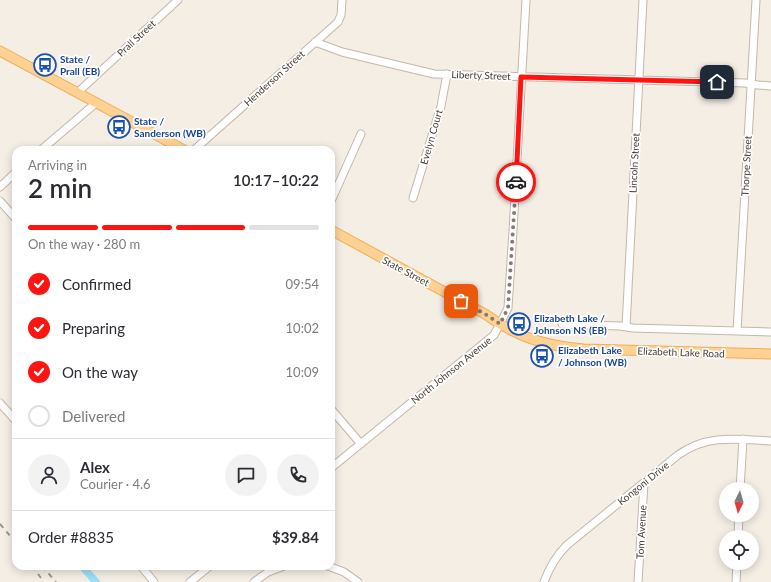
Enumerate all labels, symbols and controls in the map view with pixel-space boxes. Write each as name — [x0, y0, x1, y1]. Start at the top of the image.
street label: Prall Street — [114, 17, 158, 59]
street label: Henderson Street — [241, 47, 307, 108]
bus stop icon: State / Prall (EB) — [32, 52, 58, 78]
place label: State / Prall (EB) — [60, 53, 100, 77]
pin — [700, 65, 734, 99]
street label: Liberty Street — [451, 68, 511, 82]
icon: home — [706, 71, 728, 93]
street label: Evelyn Court — [417, 108, 445, 166]
bus stop icon: State / Sanderson (WB) — [106, 114, 132, 140]
place label: State / Sanderson (WB) — [134, 115, 206, 139]
street label: Lincoln Street — [626, 132, 642, 193]
street label: Thorpe Street — [738, 135, 754, 197]
text: Arriving in — [28, 157, 87, 173]
courier — [496, 162, 536, 202]
text: 10:17–10:22 — [233, 171, 319, 189]
icon: car — [505, 171, 527, 193]
text: 2 min — [28, 172, 92, 204]
text: On the way · 280 m — [28, 236, 140, 252]
street label: State Street — [380, 254, 432, 289]
icon: check — [28, 273, 50, 295]
text: Confirmed — [62, 275, 131, 293]
text: 09:54 — [286, 276, 319, 292]
pin — [444, 284, 478, 318]
icon: bag — [450, 290, 472, 312]
bus stop icon: Elizabeth Lake / Johnson NS (EB) — [506, 311, 532, 337]
place label: Elizabeth Lake / Johnson NS (EB) — [534, 312, 607, 336]
icon: check — [28, 317, 50, 339]
text: Preparing — [62, 319, 125, 337]
text: 10:02 — [286, 320, 319, 336]
street label: North Johnson Avenue — [408, 334, 494, 406]
bus stop icon: Elizabeth Lake / Johnson (WB) — [529, 343, 555, 369]
place label: Elizabeth Lake / Johnson (WB) — [558, 344, 627, 368]
street label: Elizabeth Lake Road — [637, 344, 725, 360]
icon: check — [28, 361, 50, 383]
text: On the way — [62, 363, 138, 381]
text: 10:09 — [286, 364, 319, 380]
text: Delivered — [62, 407, 125, 425]
button: person — [28, 454, 70, 496]
button: chat — [225, 454, 267, 496]
button: phone — [277, 454, 319, 496]
text: Alex — [80, 458, 110, 476]
street label: Kongoni Drive — [615, 459, 671, 507]
text: Courier · 4.6 — [80, 476, 151, 492]
north arrow — [719, 482, 759, 522]
map controls — [719, 482, 759, 570]
street label: Tom Avenue — [634, 505, 648, 559]
text: Order #8835 — [28, 528, 114, 546]
text: $39.84 — [272, 528, 319, 546]
button: locate — [719, 530, 759, 570]

